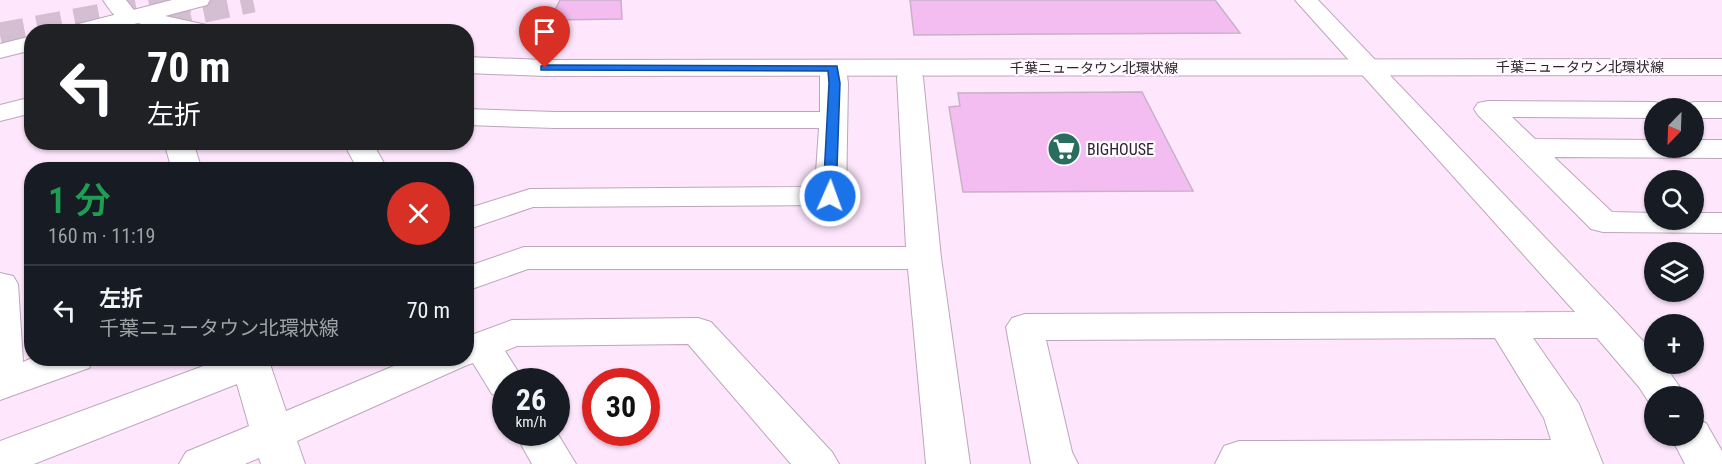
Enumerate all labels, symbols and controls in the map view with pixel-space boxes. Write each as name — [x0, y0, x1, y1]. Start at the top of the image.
pin — [519, 6, 570, 68]
icon: arrive — [528, 15, 561, 48]
text: 70 m — [147, 43, 230, 92]
icon: left — [48, 48, 126, 126]
street label: 千葉ニュータウン北環状線 — [1496, 59, 1664, 75]
street label: 千葉ニュータウン北環状線 — [1010, 60, 1178, 76]
north arrow — [1644, 98, 1704, 158]
map controls — [1644, 98, 1704, 446]
text: 左折 — [147, 99, 201, 131]
supermarket icon: BIGHOUSE — [1046, 131, 1082, 167]
place label: BIGHOUSE — [1087, 140, 1154, 159]
position arrow — [798, 164, 862, 228]
button: search — [1644, 170, 1704, 230]
text: 1 分 — [48, 180, 110, 222]
button: close — [387, 182, 450, 245]
text: 160 m · 11:19 — [48, 224, 155, 248]
button: layers — [1644, 242, 1704, 302]
text: 左折 — [99, 286, 143, 311]
icon: left — [48, 294, 81, 327]
text: 70 m — [407, 298, 450, 323]
button: + — [1644, 314, 1704, 374]
text: 千葉ニュータウン北環状線 — [99, 316, 339, 340]
speed limit sign: 30 — [582, 368, 660, 446]
text: 26 — [516, 382, 546, 417]
button: − — [1644, 386, 1704, 446]
text: km/h — [516, 413, 546, 431]

